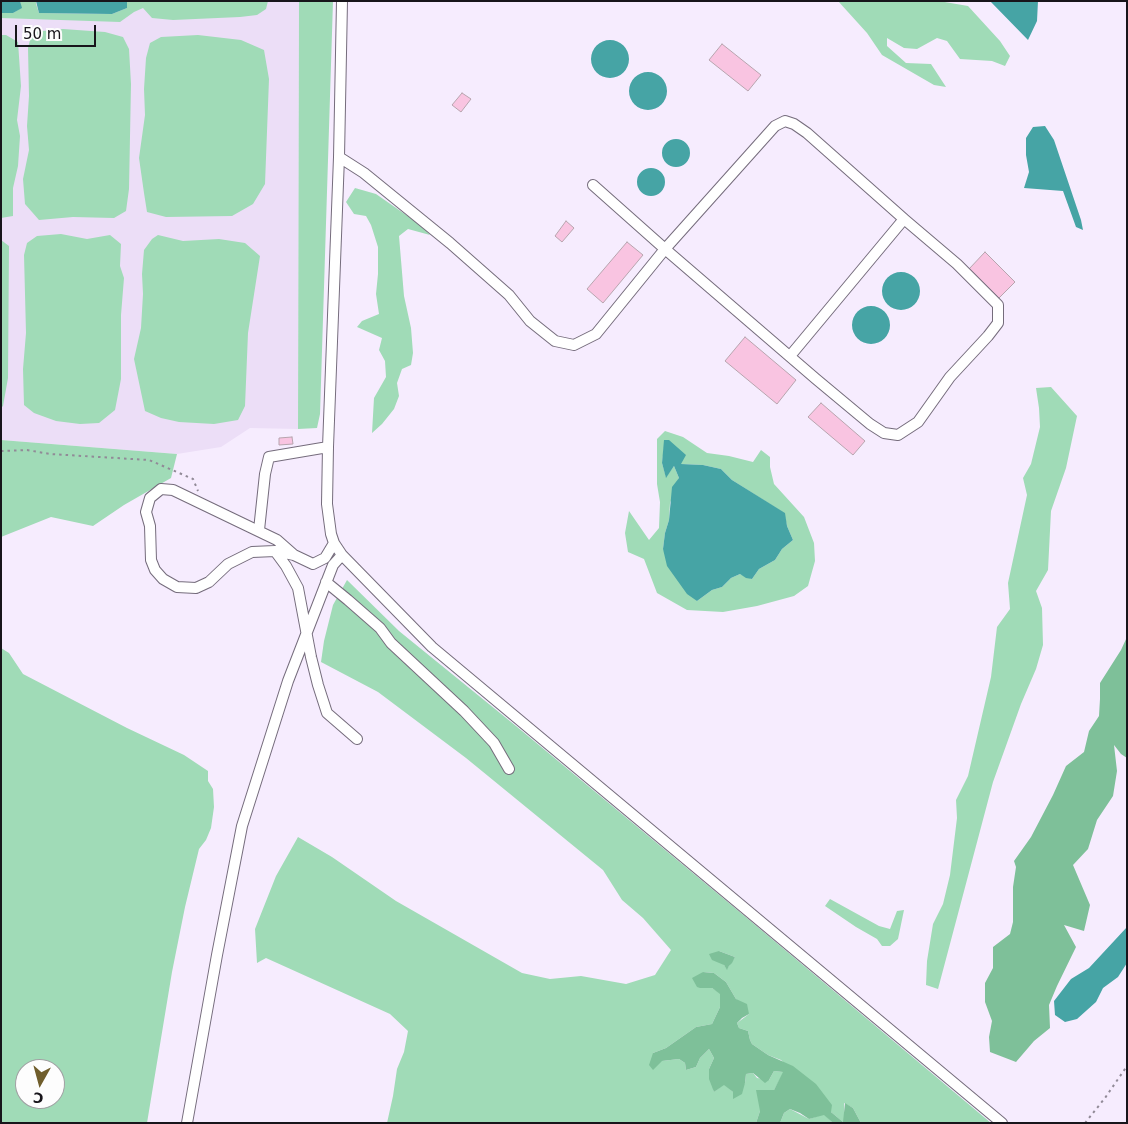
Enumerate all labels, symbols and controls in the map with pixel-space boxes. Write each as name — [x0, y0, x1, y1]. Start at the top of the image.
scale bar — [18, 15, 99, 47]
text: 50 m — [23, 25, 61, 43]
north arrow — [15, 1059, 65, 1109]
text: С — [32, 1089, 44, 1106]

